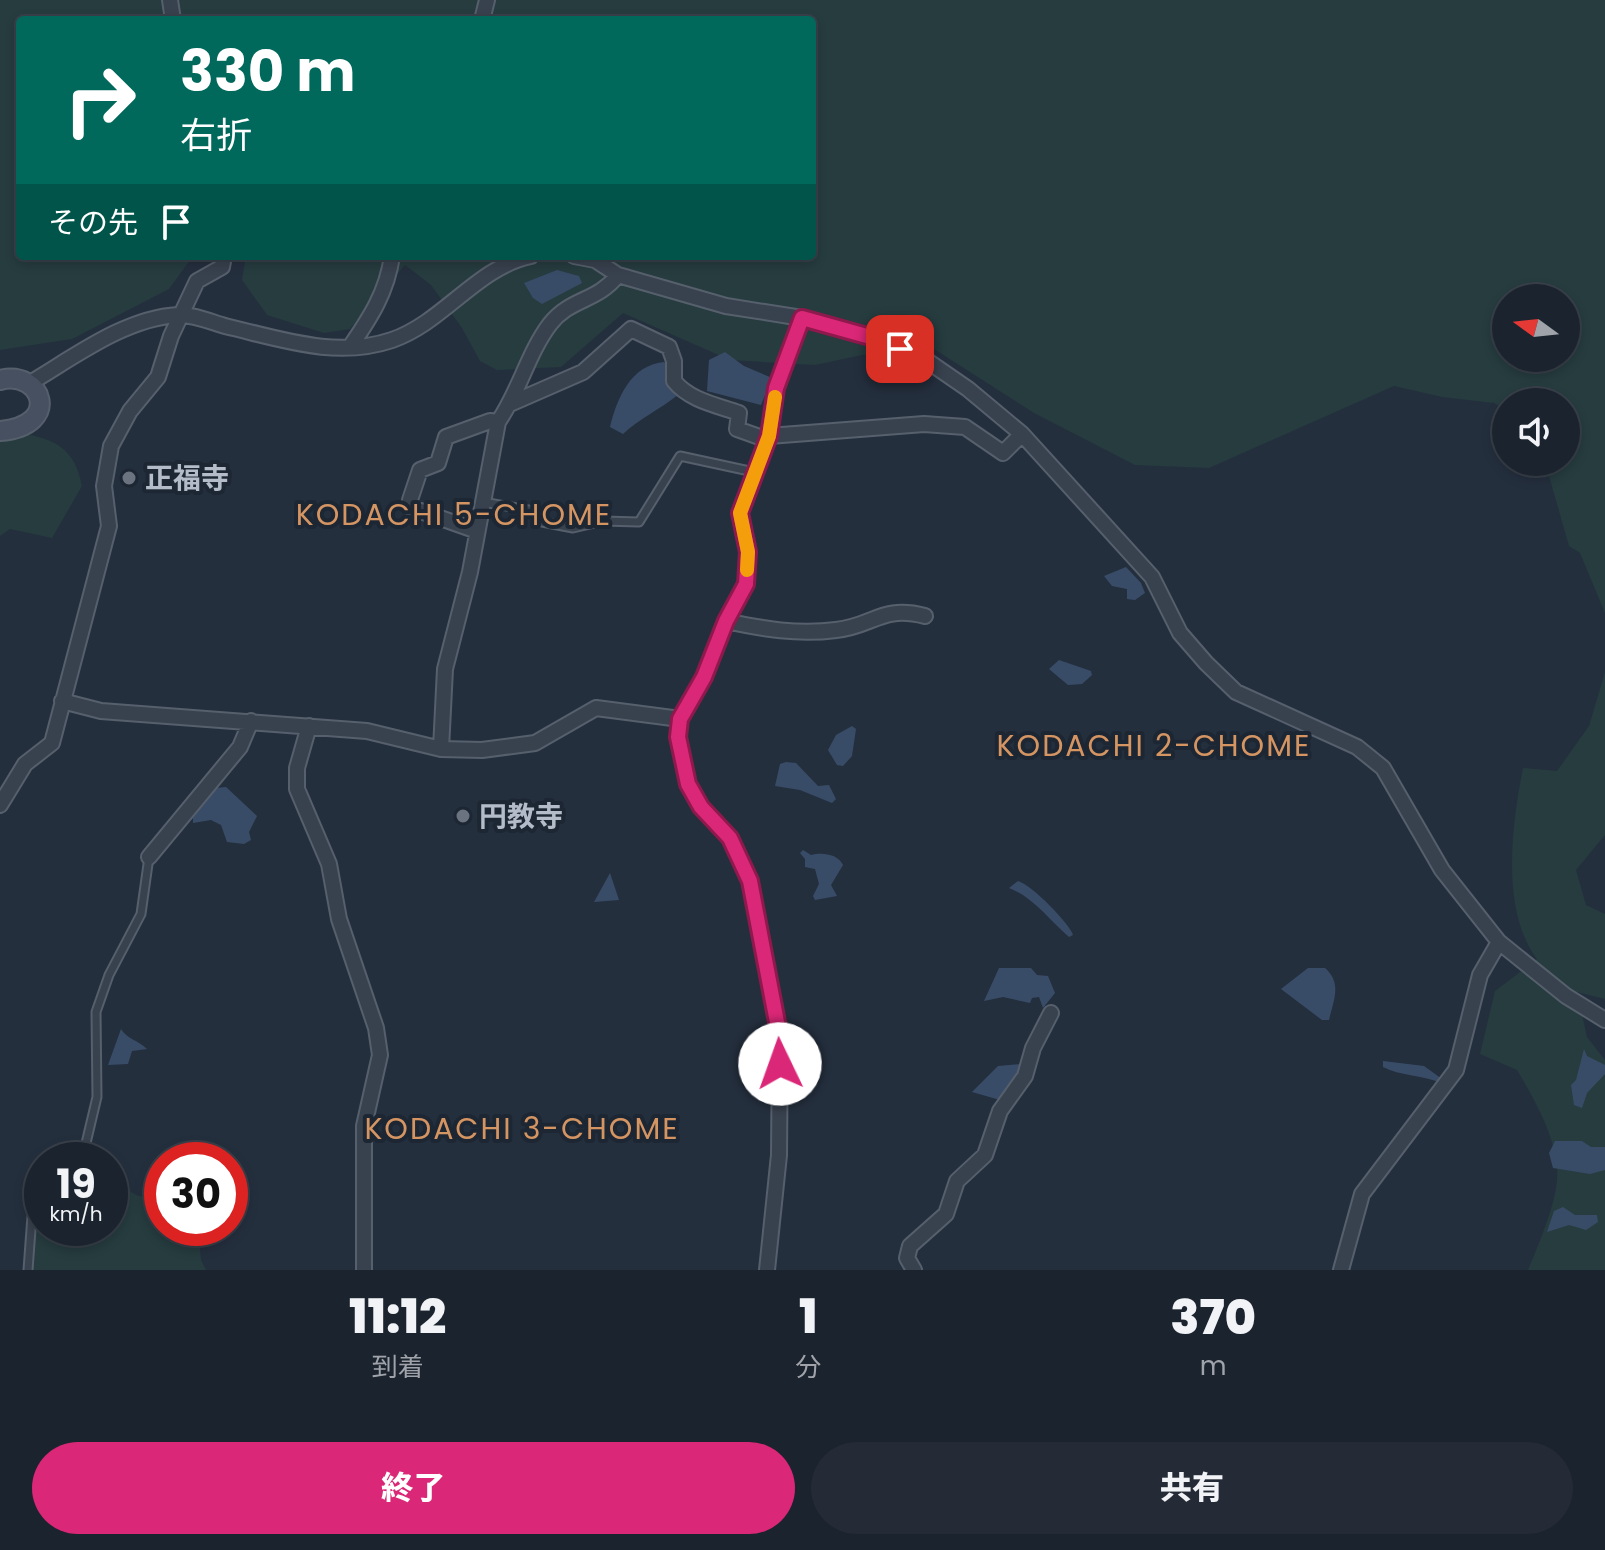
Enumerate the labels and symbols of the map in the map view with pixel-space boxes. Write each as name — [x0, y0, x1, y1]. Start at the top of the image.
north arrow — [1492, 284, 1580, 372]
pin — [866, 315, 934, 383]
place label: 正福寺 — [145, 459, 229, 498]
marker: 正福寺 — [120, 469, 138, 487]
district label: KODACHI 5-CHOME — [296, 493, 612, 536]
district label: KODACHI 2-CHOME — [997, 724, 1311, 767]
place label: 円教寺 — [479, 797, 563, 836]
marker: 円教寺 — [454, 807, 472, 825]
position arrow — [738, 1022, 822, 1106]
district label: KODACHI 3-CHOME — [364, 1107, 680, 1150]
speed limit sign: 30 — [144, 1142, 248, 1246]

